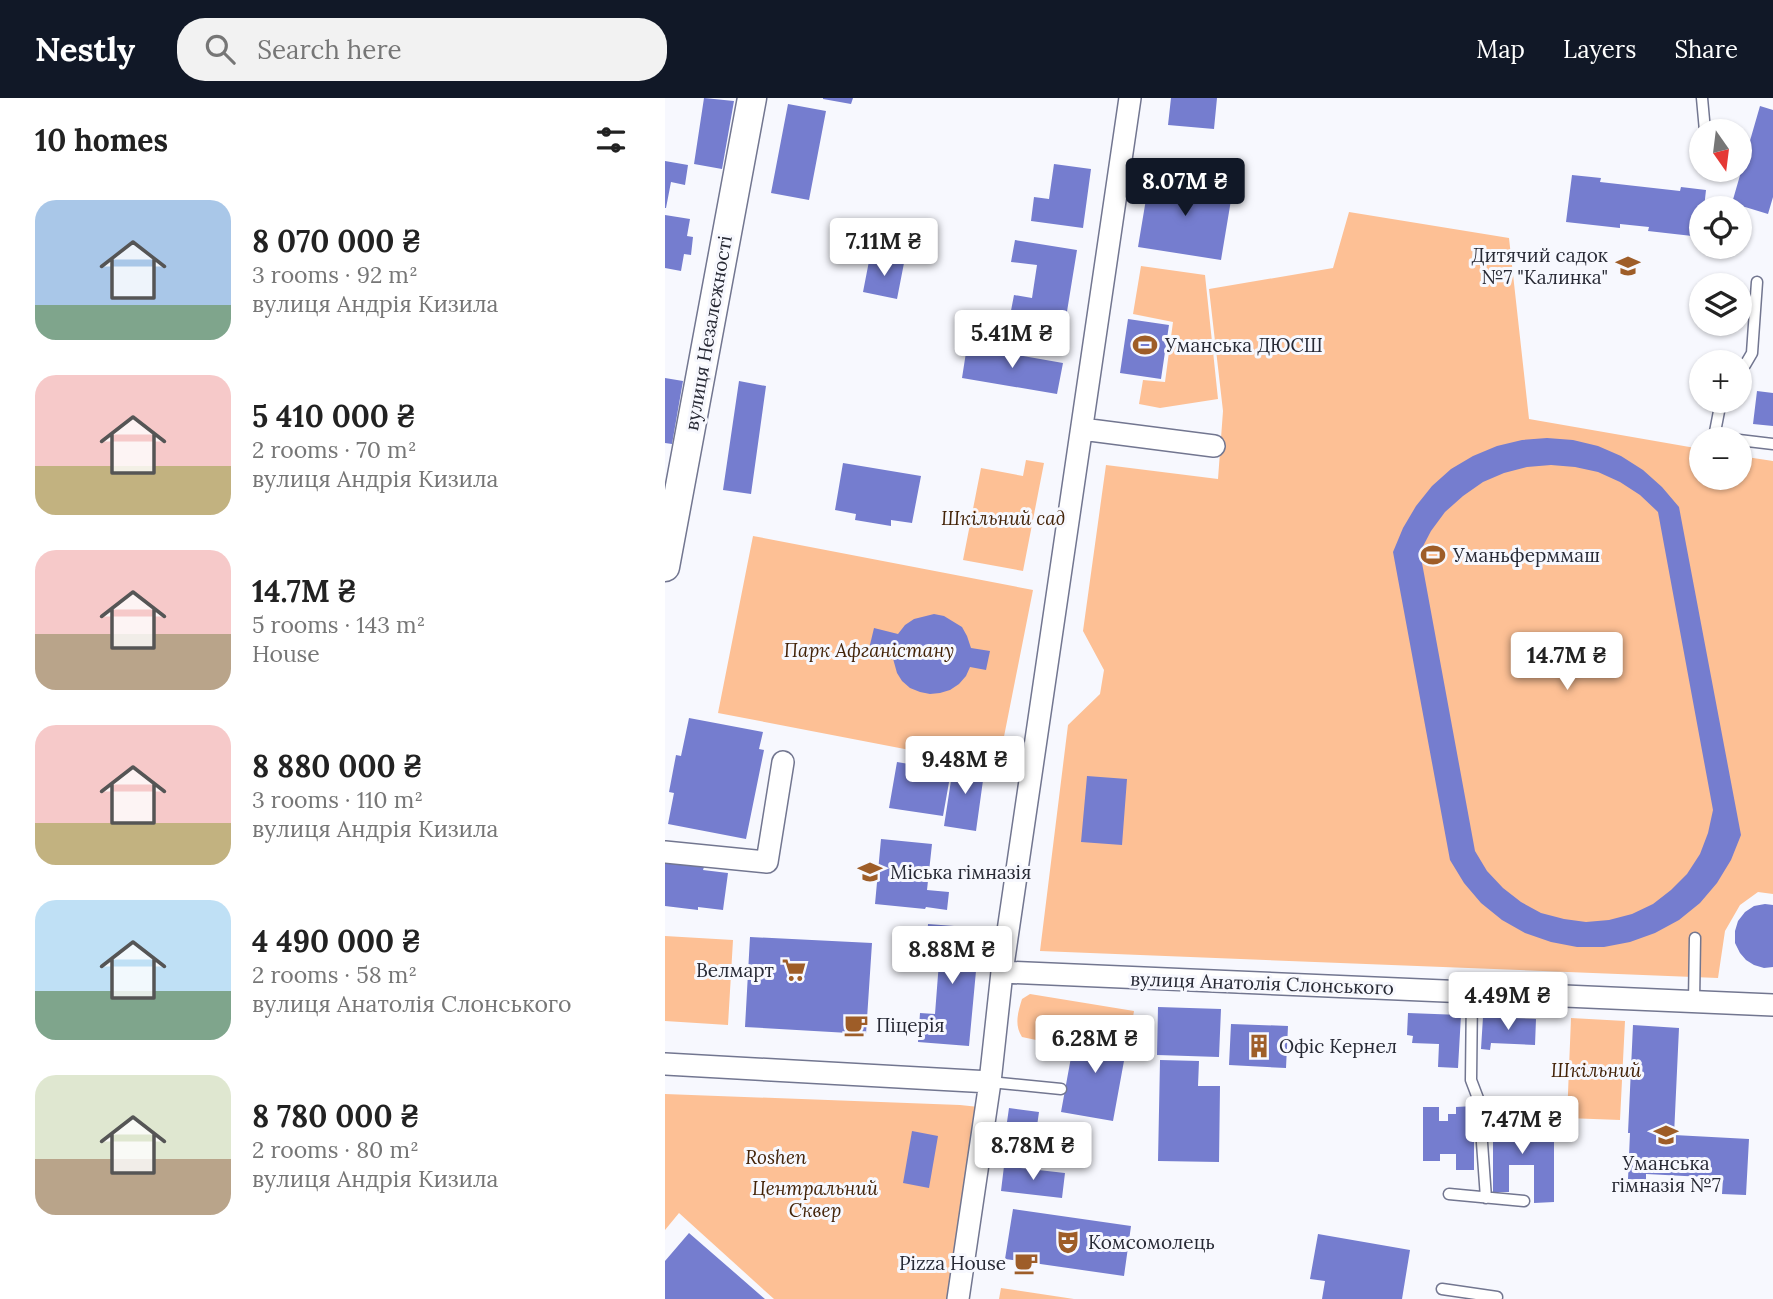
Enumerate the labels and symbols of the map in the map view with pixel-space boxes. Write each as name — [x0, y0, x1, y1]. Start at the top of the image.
north arrow — [1689, 119, 1752, 182]
pin: 8.07M ₴ — [1120, 158, 1250, 218]
pin: 7.11M ₴ — [819, 218, 949, 278]
street label: вулиця Незалежності — [679, 234, 737, 432]
place label: Дитячий садок №7 "Калинка" — [1471, 243, 1609, 289]
school or university icon: Дитячий садок №7 "Калинка" — [1614, 252, 1642, 280]
pin: 5.41M ₴ — [947, 310, 1077, 370]
sports icon: Уманська ДЮСШ — [1131, 331, 1159, 359]
place label: Уманська ДЮСШ — [1164, 333, 1323, 357]
park label: Шкільний сад — [941, 506, 1065, 530]
sports icon: Уманьферммаш — [1419, 541, 1447, 569]
place label: Уманьферммаш — [1452, 543, 1600, 567]
pin: 14.7M ₴ — [1502, 632, 1632, 692]
park label: Парк Афганістану — [784, 638, 954, 662]
pin: 9.48M ₴ — [900, 736, 1030, 796]
school or university icon: Міська гімназія — [856, 858, 884, 886]
place label: Міська гімназія — [890, 860, 1031, 884]
pin: 8.88M ₴ — [887, 926, 1017, 986]
supermarket icon: Велмарт — [780, 956, 808, 984]
place label: Велмарт — [696, 958, 774, 982]
street label: вулиця Анатолія Слонського — [1130, 966, 1394, 1000]
pin: 4.49M ₴ — [1443, 972, 1573, 1032]
cafe icon: Піцерія — [842, 1011, 870, 1039]
place label: Піцерія — [876, 1013, 945, 1037]
pin: 6.28M ₴ — [1030, 1016, 1160, 1075]
building icon: Офіс Кернел — [1245, 1032, 1273, 1060]
place label: Офіс Кернел — [1279, 1034, 1397, 1058]
park label: Шкільний — [1551, 1058, 1642, 1082]
pin: 7.47M ₴ — [1457, 1096, 1587, 1156]
school or university icon: Уманська гімназія №7 — [1652, 1121, 1680, 1149]
pin: 8.78M ₴ — [968, 1122, 1098, 1182]
park label: Roshen — [745, 1145, 807, 1169]
place label: Уманська гімназія №7 — [1611, 1151, 1721, 1197]
park label: Центральний Сквер — [752, 1176, 879, 1222]
theatre icon: Комсомолець — [1054, 1228, 1082, 1256]
place label: Комсомолець — [1088, 1230, 1215, 1254]
cafe icon: Pizza House — [1012, 1249, 1040, 1277]
place label: Pizza House — [899, 1251, 1006, 1275]

